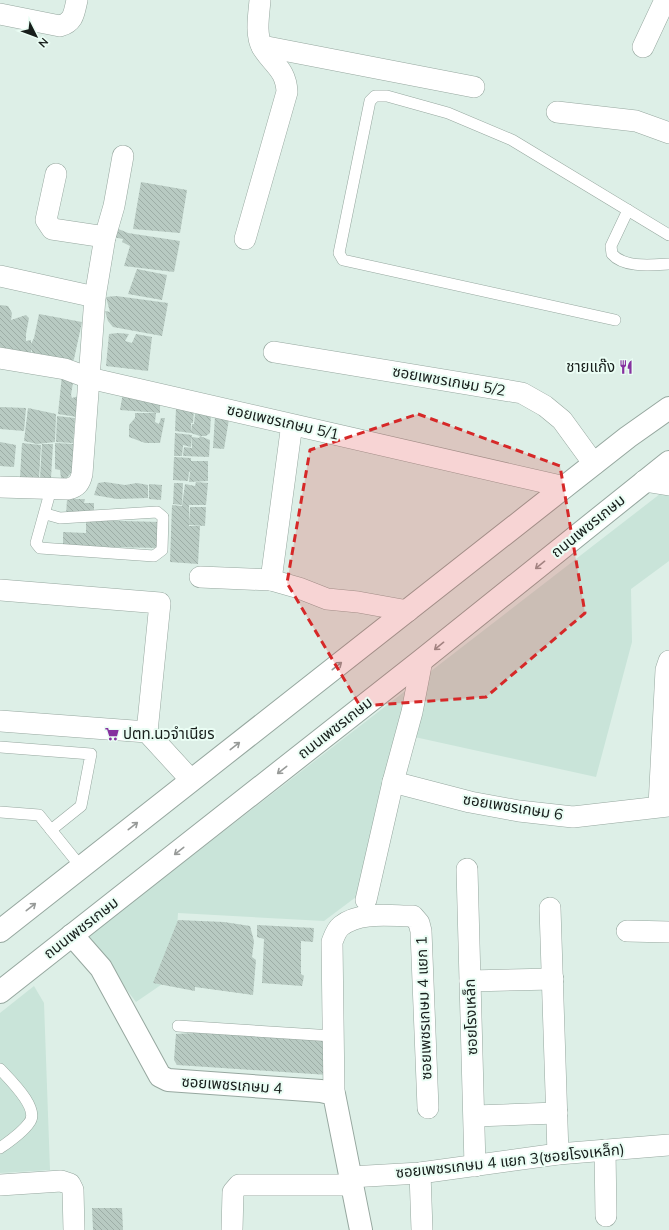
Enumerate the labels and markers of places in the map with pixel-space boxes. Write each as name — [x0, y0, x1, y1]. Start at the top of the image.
place label: ชายแก๊ง — [566, 357, 615, 376]
restaurant icon: ชายแก๊ง — [618, 359, 634, 375]
place label: ปตท.นวจำเนียร — [123, 724, 215, 743]
supermarket icon: ปตท.นวจำเนียร — [104, 726, 120, 742]

